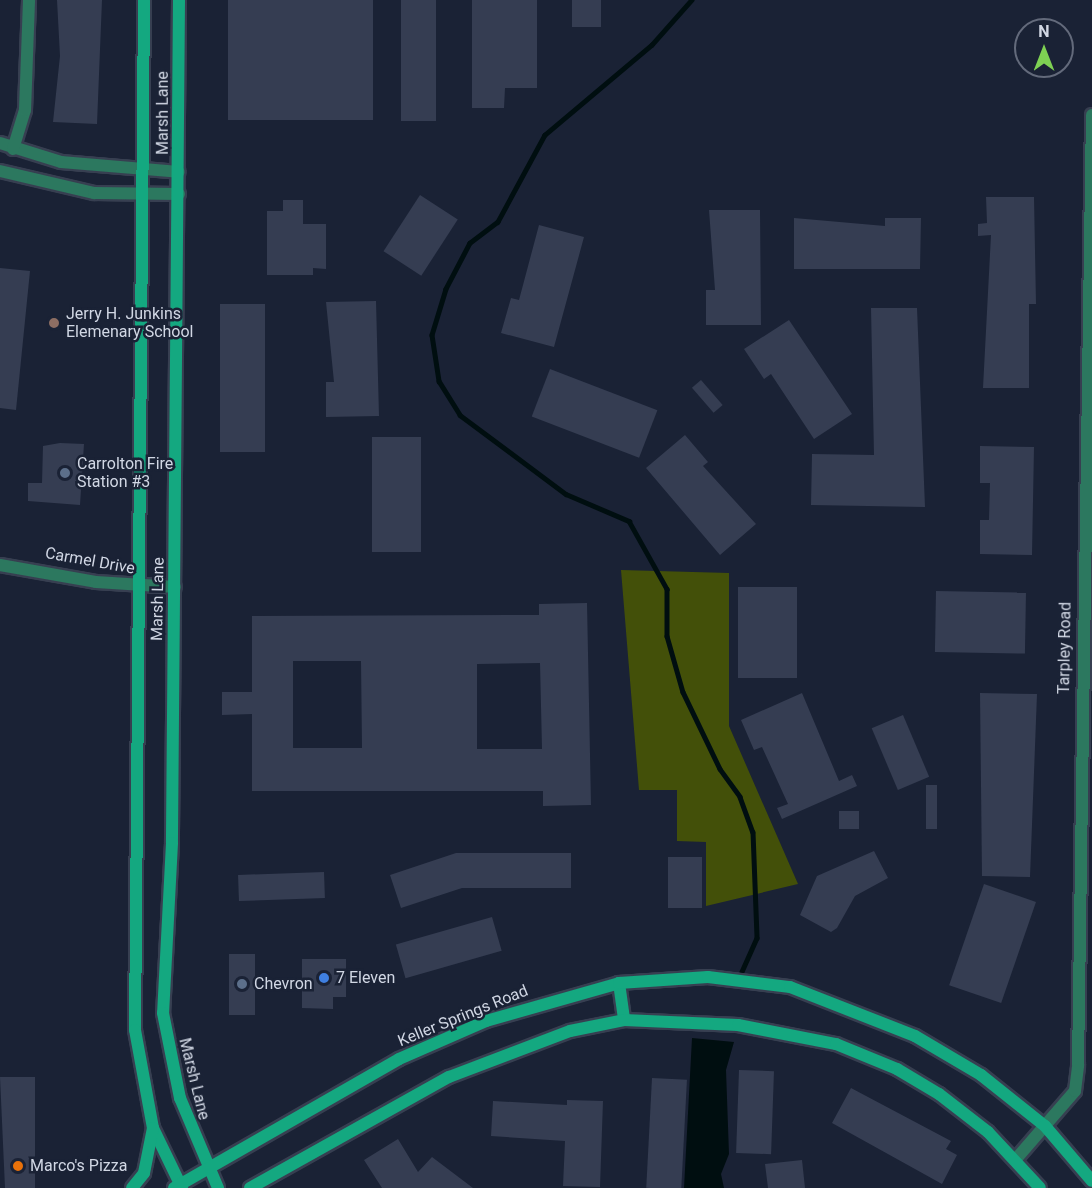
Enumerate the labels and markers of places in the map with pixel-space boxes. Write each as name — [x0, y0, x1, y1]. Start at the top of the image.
place label: Jerry H. Junkins Elemenary School — [66, 304, 193, 342]
marker: Jerry H. Junkins Elemenary School — [47, 316, 61, 330]
place label: Carrolton Fire Station #3 — [77, 454, 173, 492]
marker: Carrolton Fire Station #3 — [58, 466, 72, 480]
place label: 7 Eleven — [336, 968, 395, 988]
marker: 7 Eleven — [317, 971, 331, 985]
place label: Chevron — [254, 974, 313, 994]
marker: Chevron — [235, 977, 249, 991]
place label: Marco's Pizza — [30, 1156, 127, 1176]
marker: Marco's Pizza — [11, 1159, 25, 1173]

